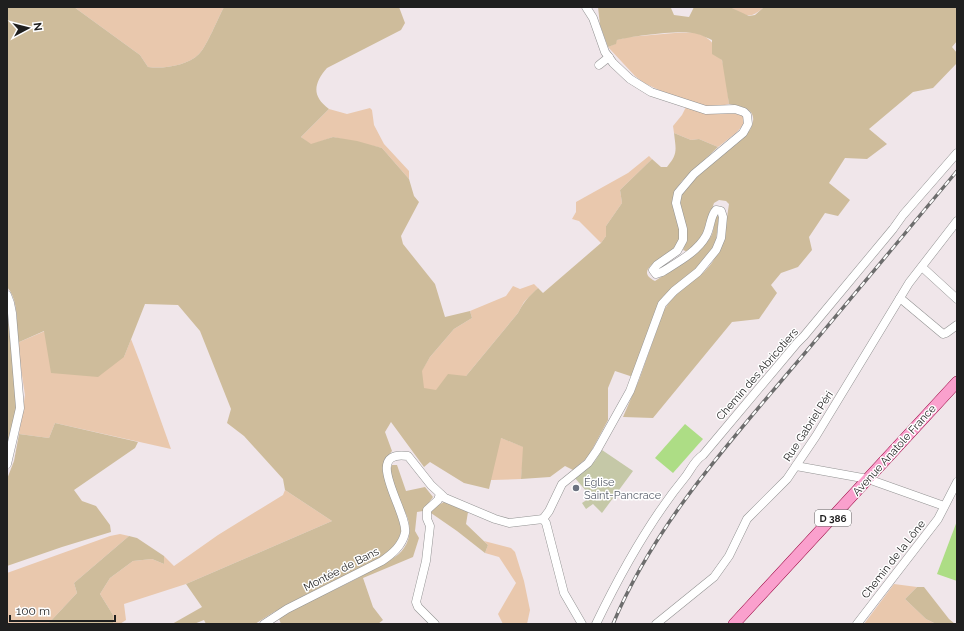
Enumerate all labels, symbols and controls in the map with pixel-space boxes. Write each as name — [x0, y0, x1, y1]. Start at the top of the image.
north arrow — [8, 8, 48, 48]
text: N — [30, 22, 44, 32]
street label: Chemin des Abricotiers — [714, 326, 801, 423]
street label: Rue Gabriel Péri — [781, 389, 836, 464]
street label: Avenue Anatole France — [850, 402, 939, 499]
place label: Église Saint-Pancrace — [584, 475, 662, 502]
marker: Église Saint-Pancrace — [571, 483, 581, 493]
road number: D 386 — [815, 510, 851, 526]
street label: Chemin de la Lône — [859, 517, 928, 601]
street label: Montée de Bans — [301, 545, 381, 594]
scale bar — [10, 597, 115, 623]
text: 100 m — [16, 604, 50, 618]

